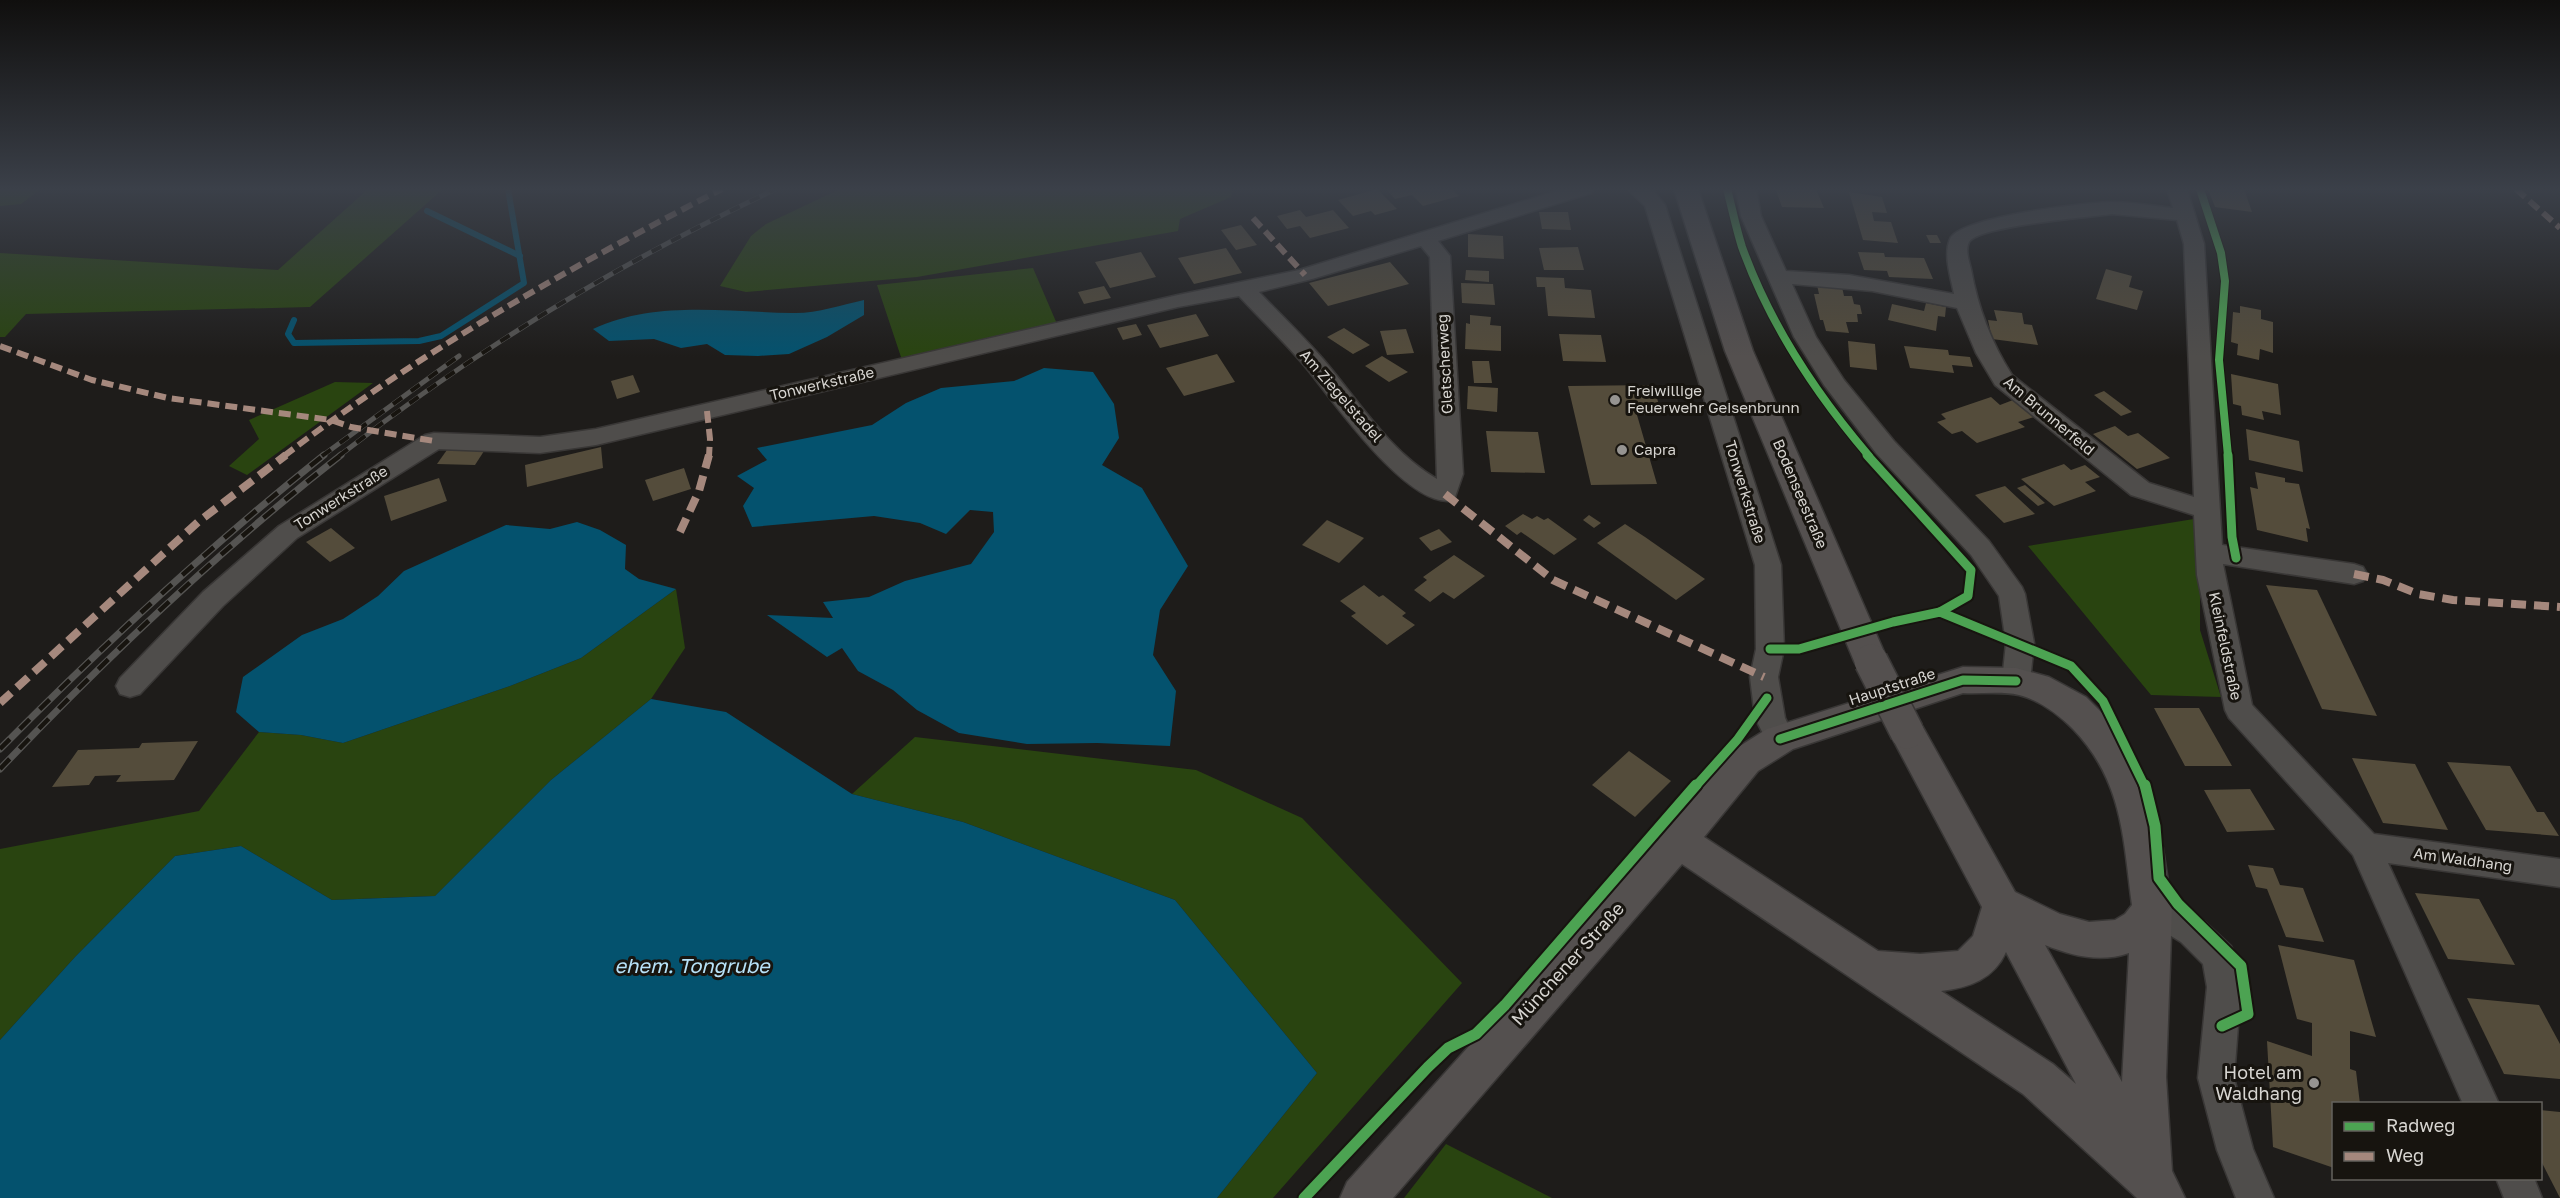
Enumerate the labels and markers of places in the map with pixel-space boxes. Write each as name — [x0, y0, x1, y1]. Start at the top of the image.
place label: Freiwillige Feuerwehr Geisenbrunn — [1627, 381, 1800, 416]
marker: Freiwillige Feuerwehr Geisenbrunn — [1608, 393, 1622, 407]
place label: Capra — [1634, 440, 1676, 458]
marker: Capra — [1615, 443, 1629, 457]
place label: Hotel am Waldhang — [2215, 1061, 2302, 1104]
marker: Hotel am Waldhang — [2307, 1076, 2321, 1090]

